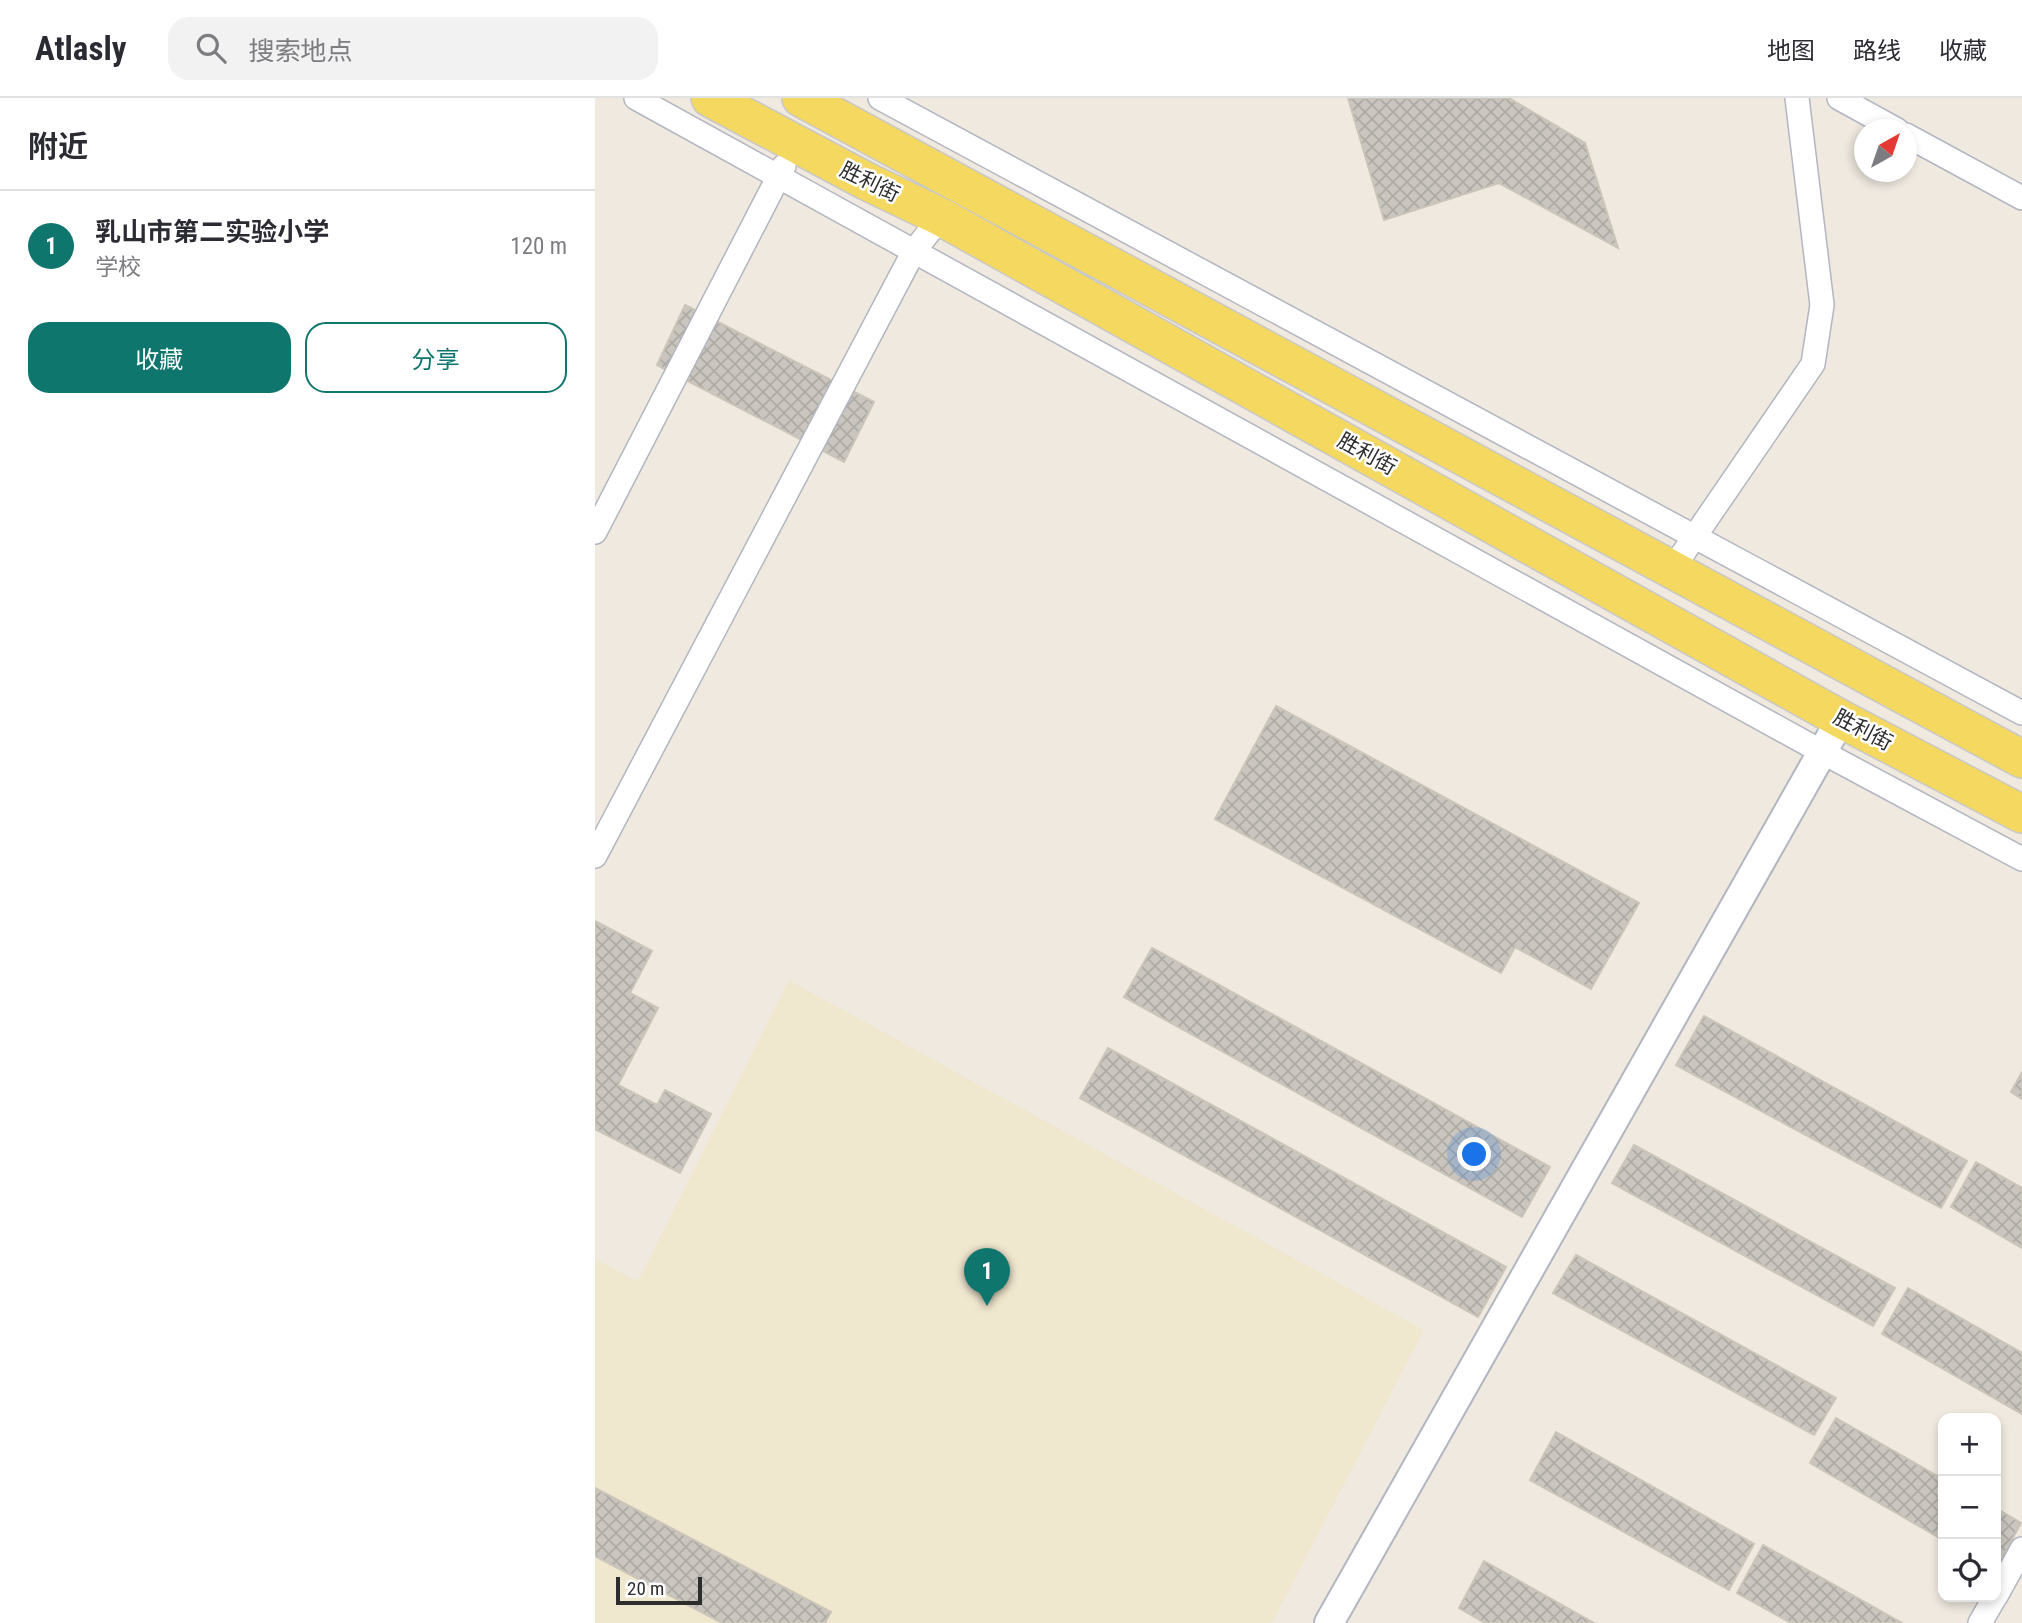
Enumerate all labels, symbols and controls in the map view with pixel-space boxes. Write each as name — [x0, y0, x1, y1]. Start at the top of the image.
search box — [168, 17, 658, 80]
text: Atlasly — [35, 29, 126, 68]
icon: search — [192, 29, 230, 67]
text: 搜索地点 — [248, 36, 352, 66]
text: 地图 — [1767, 37, 1815, 65]
text: 路线 — [1853, 37, 1901, 65]
text: 收藏 — [1939, 37, 1987, 65]
north arrow — [1854, 119, 1917, 182]
text: 附近 — [28, 129, 88, 164]
street label: 胜利街 — [836, 157, 904, 207]
text: 乳山市第二实验小学 — [95, 217, 329, 247]
text: 1 — [45, 233, 57, 260]
text: 120 m — [510, 233, 567, 260]
text: 学校 — [95, 254, 141, 281]
button: 收藏 — [28, 322, 291, 393]
button: 分享 — [305, 322, 567, 393]
street label: 胜利街 — [1334, 428, 1400, 480]
street label: 胜利街 — [1830, 705, 1896, 755]
your location — [1457, 1137, 1491, 1171]
pin: 1 — [964, 1248, 1010, 1306]
map controls — [1938, 1413, 2001, 1602]
button: + — [1938, 1413, 2001, 1476]
button: − — [1938, 1476, 2001, 1539]
button: locate — [1938, 1539, 2001, 1602]
scale bar — [616, 1574, 702, 1606]
text: 20 m — [627, 1577, 664, 1600]

